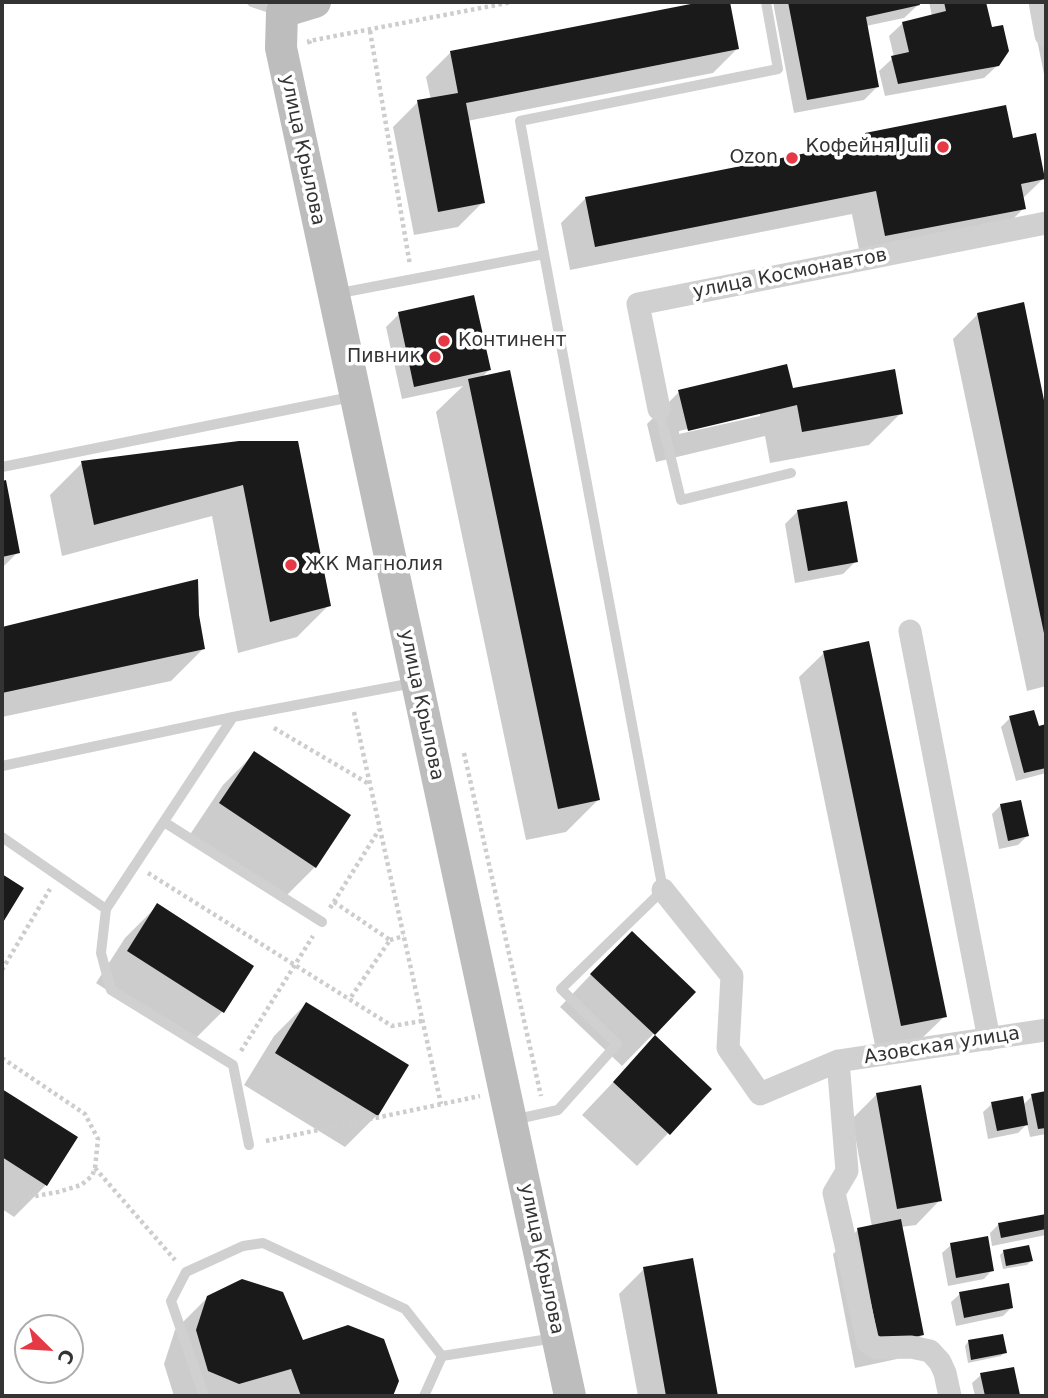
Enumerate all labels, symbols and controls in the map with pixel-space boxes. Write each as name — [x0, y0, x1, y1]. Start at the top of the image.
street label: улица Крылова — [275, 73, 329, 227]
place label: Кофейня Juli — [806, 136, 929, 158]
marker: Кофейня Juli — [935, 139, 951, 155]
place label: Ozon — [729, 147, 778, 169]
marker: Ozon — [784, 150, 800, 166]
street label: улица Космонавтов — [691, 244, 889, 304]
place label: Континент — [458, 330, 567, 352]
marker: Континент — [436, 333, 452, 349]
place label: Пивник — [347, 346, 421, 368]
marker: Пивник — [427, 349, 443, 365]
place label: ЖК Магнолия — [305, 554, 443, 576]
marker: ЖК Магнолия — [283, 557, 299, 573]
street label: улица Крылова — [394, 628, 448, 782]
street label: Азовская улица — [863, 1022, 1021, 1070]
street label: улица Крылова — [514, 1182, 568, 1336]
north arrow — [14, 1314, 84, 1384]
text: С — [53, 1346, 79, 1368]

